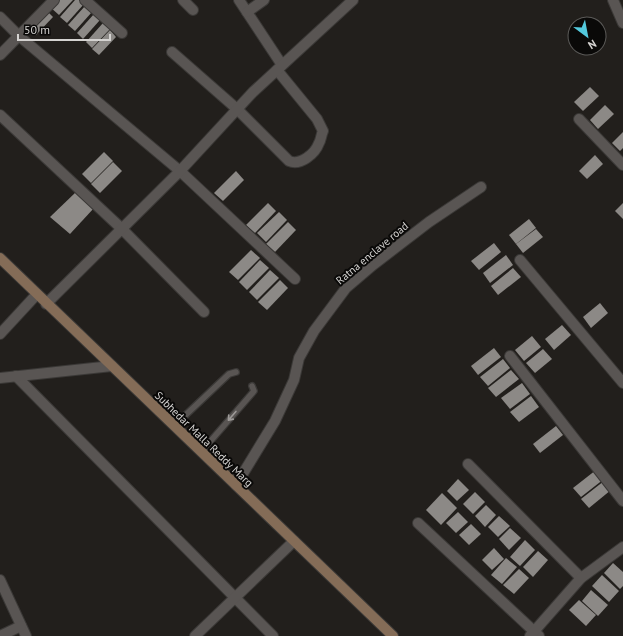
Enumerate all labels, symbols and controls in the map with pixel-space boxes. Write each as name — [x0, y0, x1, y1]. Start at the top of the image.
scale bar — [18, 16, 110, 42]
north arrow — [567, 16, 607, 56]
text: 50 m — [24, 22, 50, 37]
text: N — [586, 37, 599, 52]
street label: Ratna enclave road — [333, 219, 411, 287]
street label: Subhedar Malla Reddy Marg — [152, 388, 256, 490]
one-way arrow — [228, 410, 237, 421]

